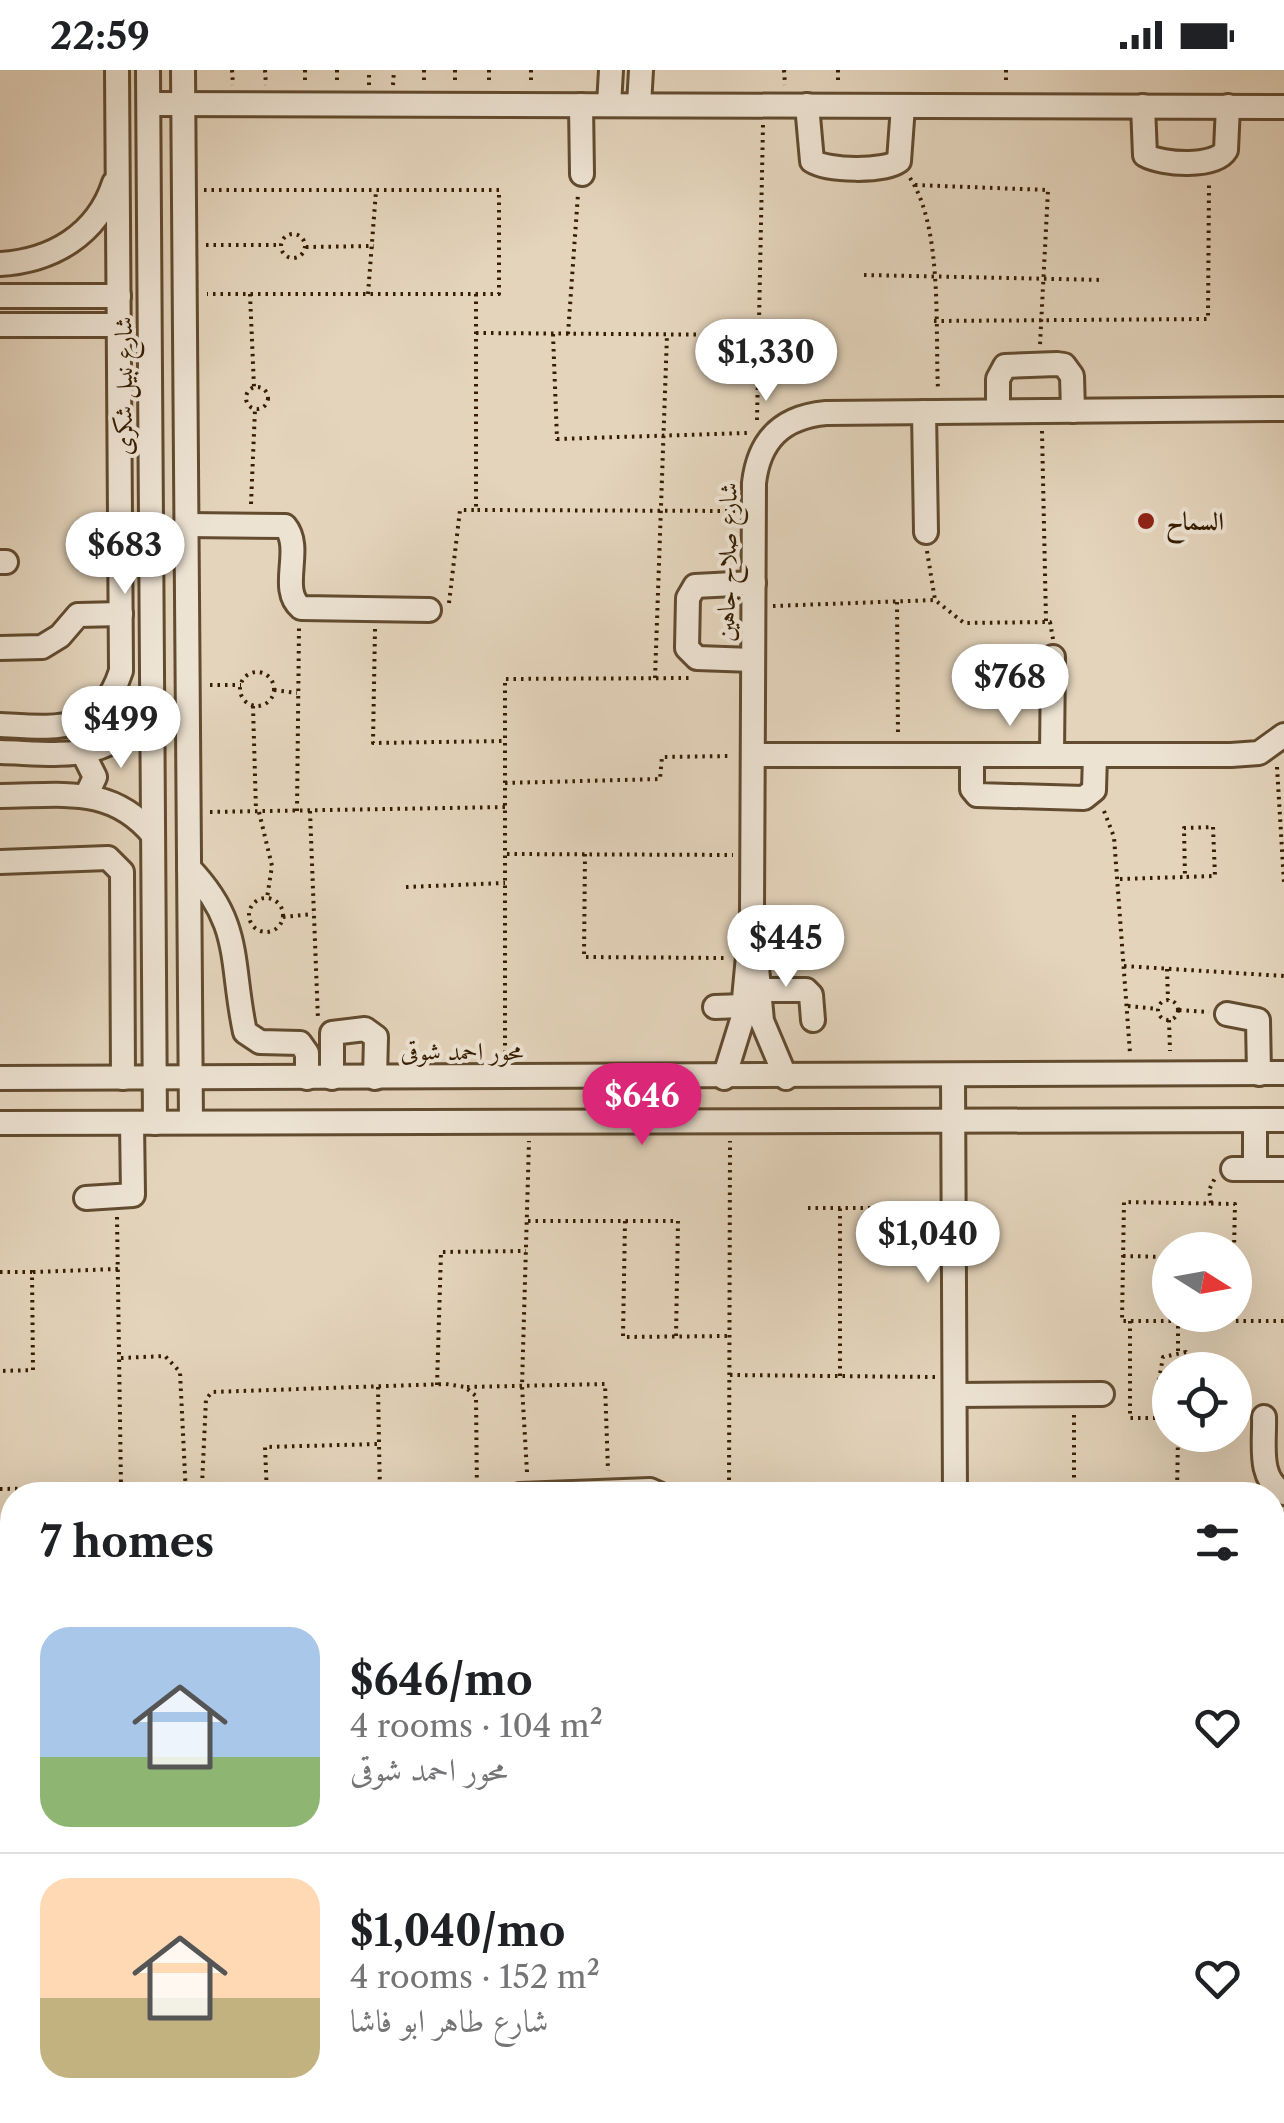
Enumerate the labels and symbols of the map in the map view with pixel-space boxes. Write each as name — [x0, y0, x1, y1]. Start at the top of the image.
street label: شارع نبيل شكرى — [108, 316, 145, 456]
pin: $1,330 — [685, 319, 847, 404]
street label: شارع صلاح جاهين — [710, 482, 750, 642]
place label: السماح — [1166, 506, 1224, 545]
marker: السماح — [1135, 510, 1157, 532]
pin: $683 — [66, 512, 184, 597]
pin: $768 — [951, 644, 1069, 729]
pin: $499 — [62, 686, 180, 771]
pin: $445 — [727, 905, 845, 990]
street label: محور احمد شوقى — [400, 1036, 524, 1067]
pin: $646 — [583, 1063, 701, 1148]
pin: $1,040 — [847, 1201, 1009, 1286]
north arrow — [1152, 1232, 1252, 1332]

